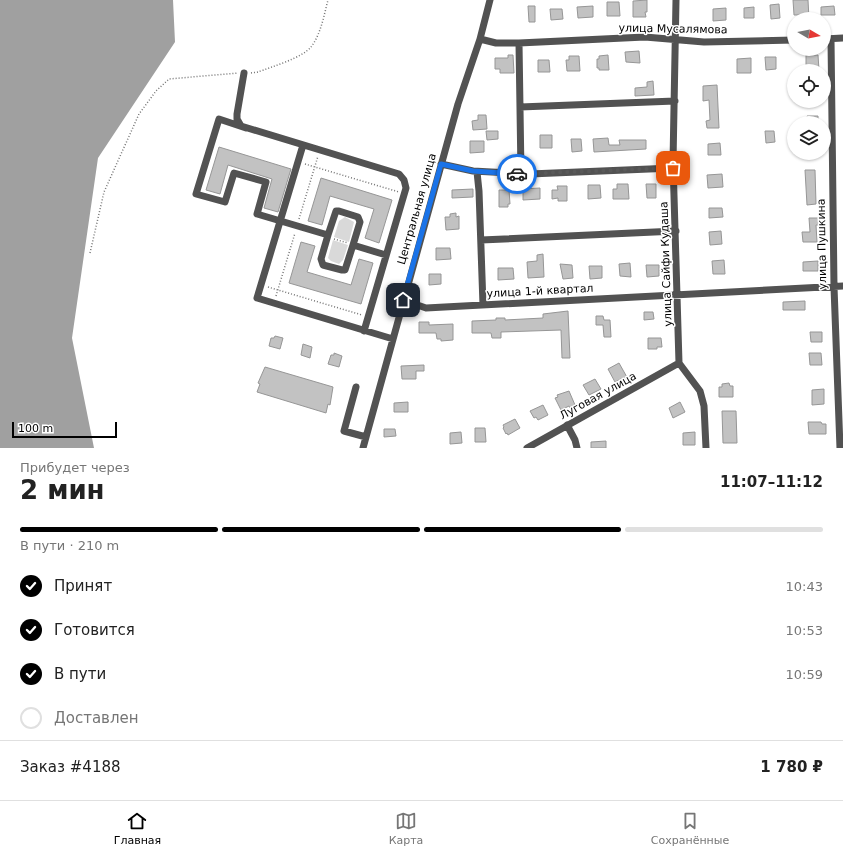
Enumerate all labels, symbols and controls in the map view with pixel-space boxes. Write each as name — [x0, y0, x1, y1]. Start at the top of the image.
north arrow — [787, 12, 831, 56]
map controls — [787, 12, 831, 160]
street label: улица Мусалямова — [618, 22, 728, 36]
button: locate — [787, 64, 831, 108]
button: layers — [787, 116, 831, 160]
pin — [656, 151, 690, 185]
street label: Центральная улица — [395, 152, 439, 266]
courier — [497, 154, 537, 194]
icon: bag — [662, 157, 684, 179]
icon: car — [506, 163, 528, 185]
street label: улица Пушкина — [815, 198, 829, 290]
street label: улица Сайфи Кудаша — [657, 201, 675, 327]
street label: улица 1-й квартал — [486, 282, 594, 300]
pin — [386, 283, 420, 317]
icon: home — [392, 289, 414, 311]
street label: Луговая улица — [557, 370, 639, 422]
scale bar — [12, 420, 117, 439]
text: 100 m — [18, 422, 53, 435]
text: Прибудет через — [20, 460, 130, 475]
text: 11:07–11:12 — [720, 473, 823, 491]
text: 2 мин — [20, 475, 105, 505]
text: В пути · 210 m — [20, 538, 119, 553]
icon: check — [20, 575, 42, 597]
text: Принят — [54, 577, 112, 595]
text: 10:43 — [786, 579, 823, 594]
icon: check — [20, 619, 42, 641]
text: Готовится — [54, 621, 135, 639]
text: 10:53 — [786, 623, 823, 638]
icon: check — [20, 663, 42, 685]
text: В пути — [54, 665, 106, 683]
text: 10:59 — [786, 667, 823, 682]
text: Доставлен — [54, 709, 139, 727]
text: Заказ #4188 — [20, 758, 121, 776]
text: 1 780 ₽ — [760, 758, 823, 776]
tab: Главная — [114, 810, 161, 847]
tab: Карта — [389, 810, 423, 847]
tab: Сохранённые — [651, 810, 729, 847]

